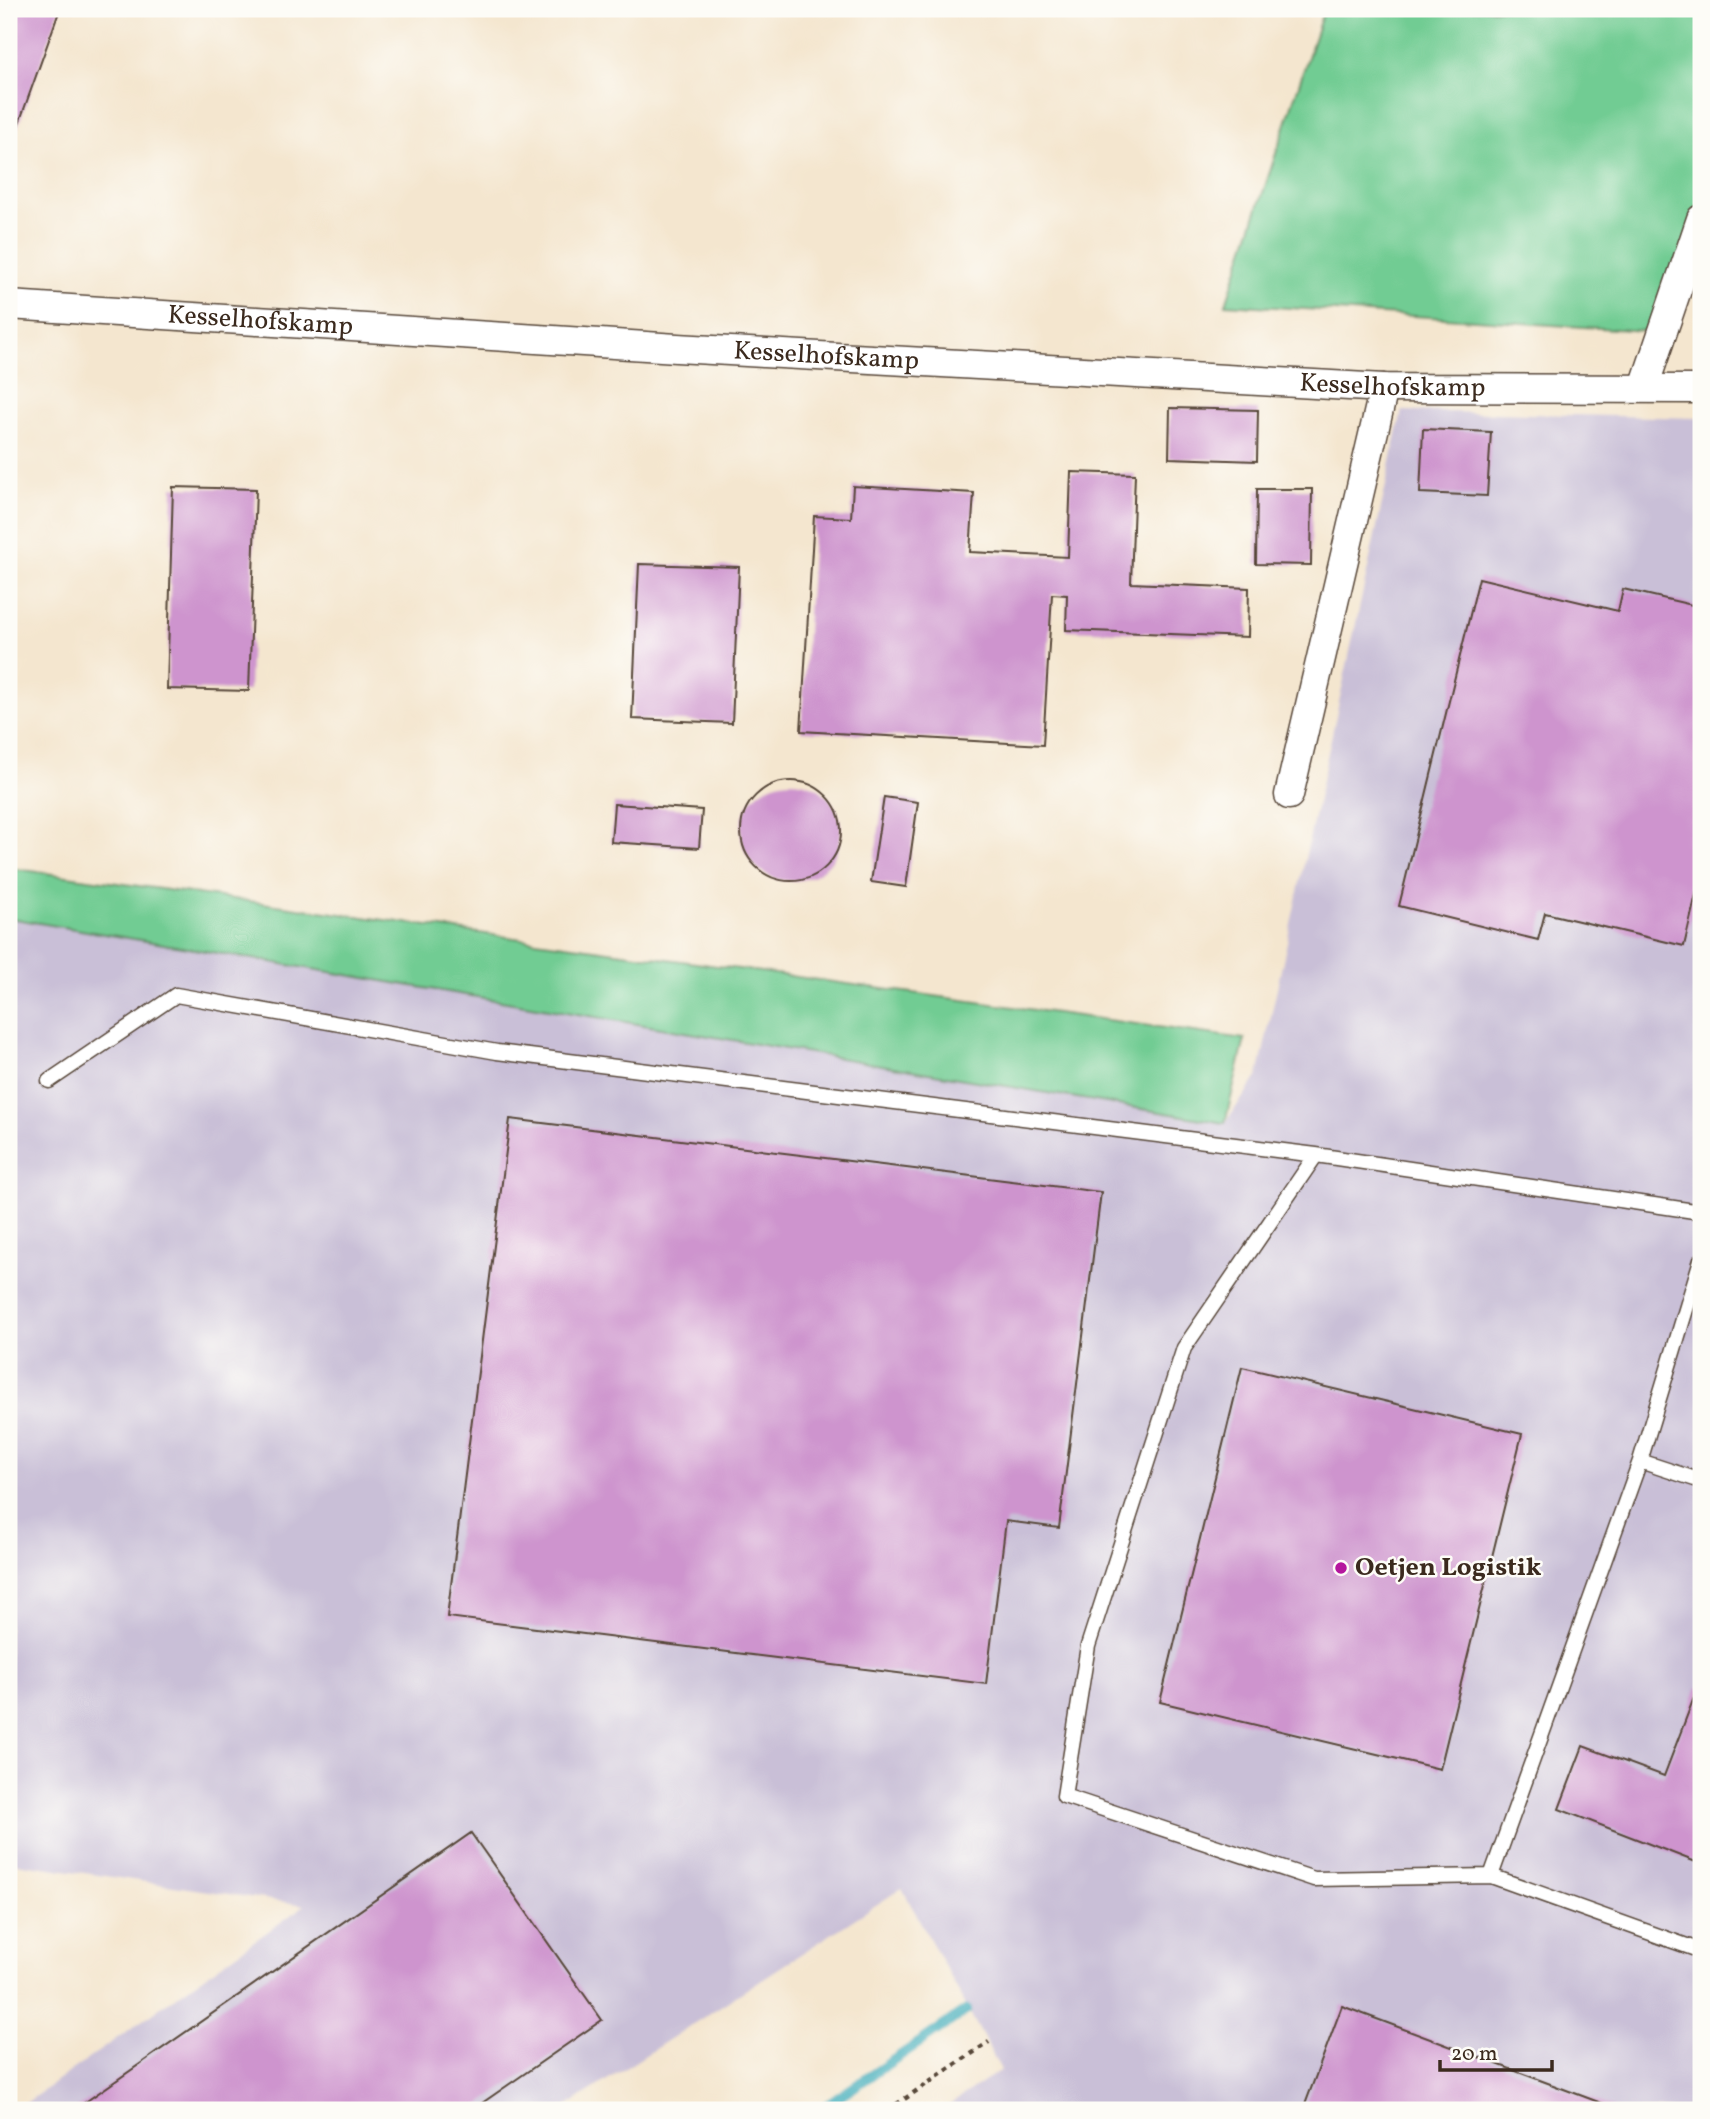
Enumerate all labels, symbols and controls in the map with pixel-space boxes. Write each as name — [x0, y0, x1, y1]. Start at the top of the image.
street label: Kesselhofskamp — [167, 297, 354, 345]
street label: Kesselhofskamp — [733, 333, 920, 380]
street label: Kesselhofskamp — [1299, 365, 1485, 406]
place label: Oetjen Logistik — [1355, 1550, 1542, 1586]
marker: Oetjen Logistik — [1333, 1560, 1349, 1576]
scale bar — [1440, 2028, 1552, 2072]
text: 20 m — [1451, 2040, 1497, 2069]

